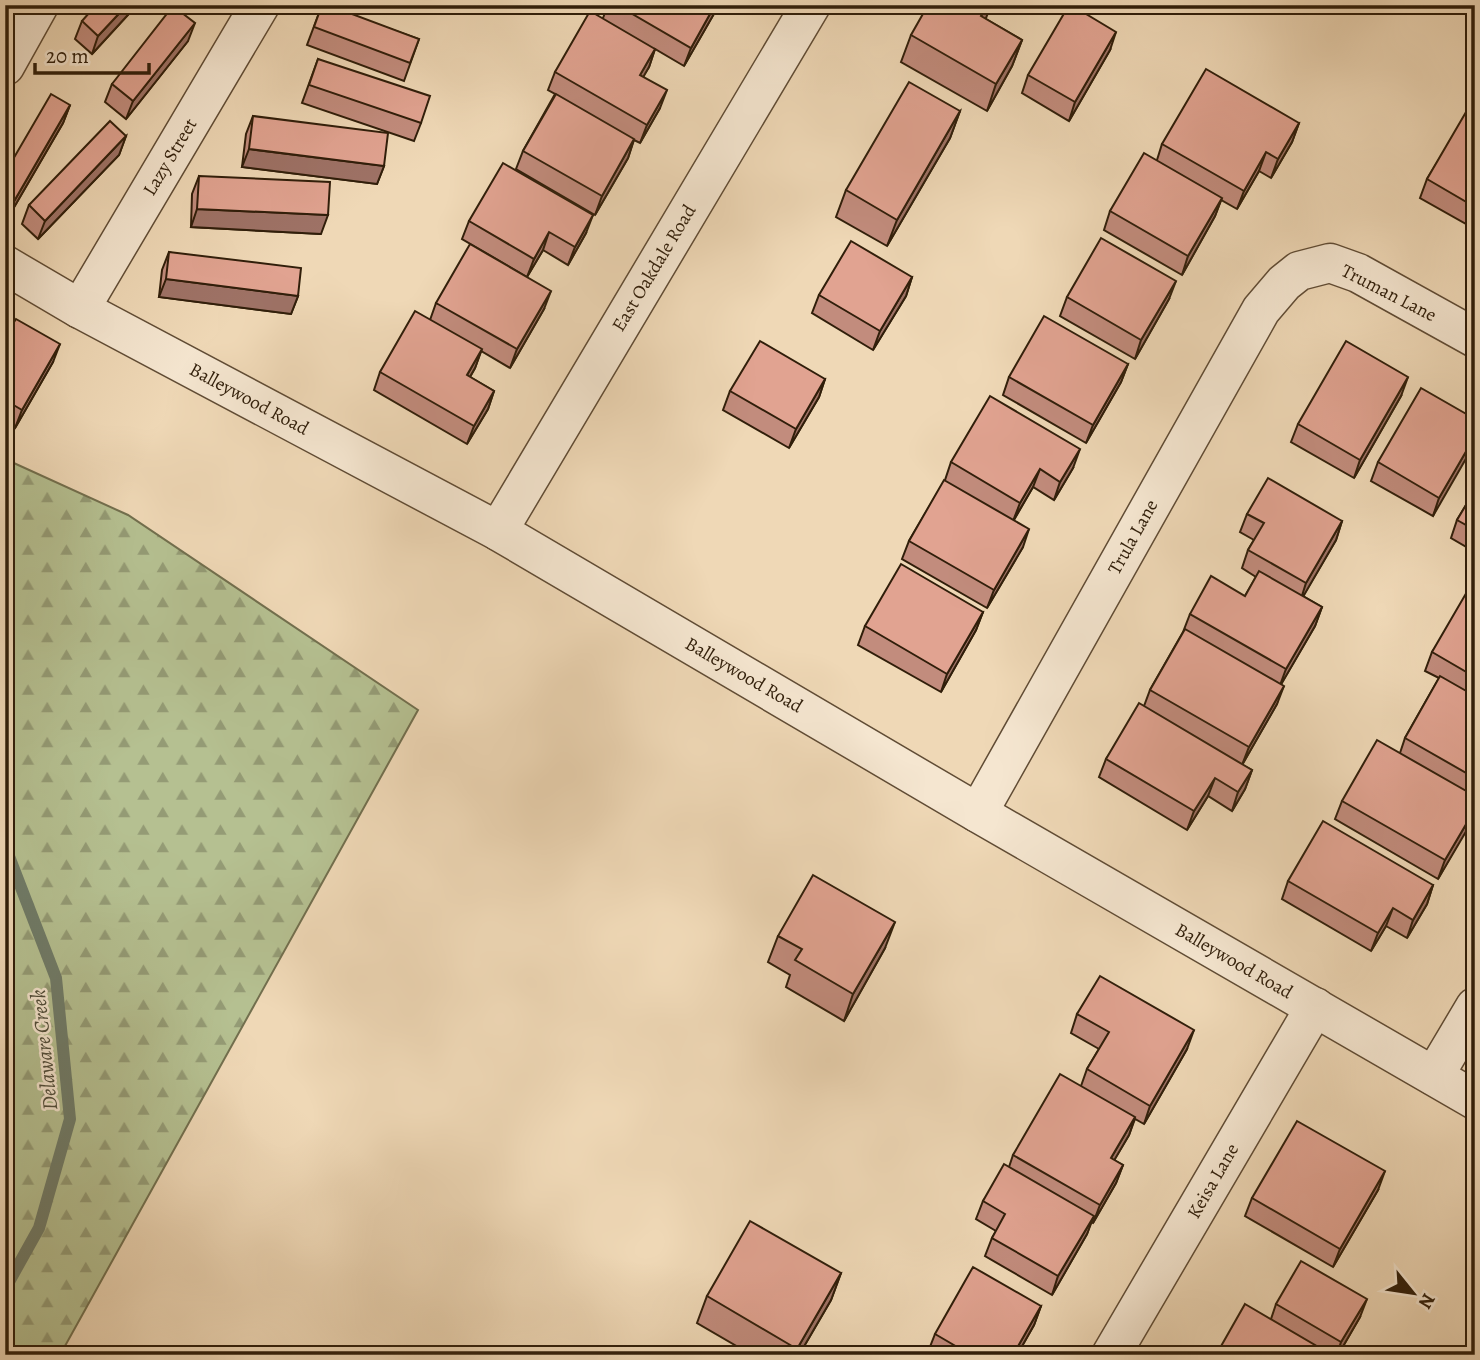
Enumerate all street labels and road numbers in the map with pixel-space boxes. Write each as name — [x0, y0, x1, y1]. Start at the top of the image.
street label: Lazy Street — [137, 113, 203, 201]
street label: East Oakdale Road — [606, 199, 703, 336]
street label: Truman Lane — [1337, 258, 1441, 328]
street label: Balleywood Road — [185, 357, 314, 442]
street label: Trula Lane — [1102, 495, 1164, 579]
street label: Balleywood Road — [680, 631, 808, 720]
street label: Balleywood Road — [1170, 917, 1298, 1006]
street label: Keisa Lane — [1181, 1139, 1245, 1223]

